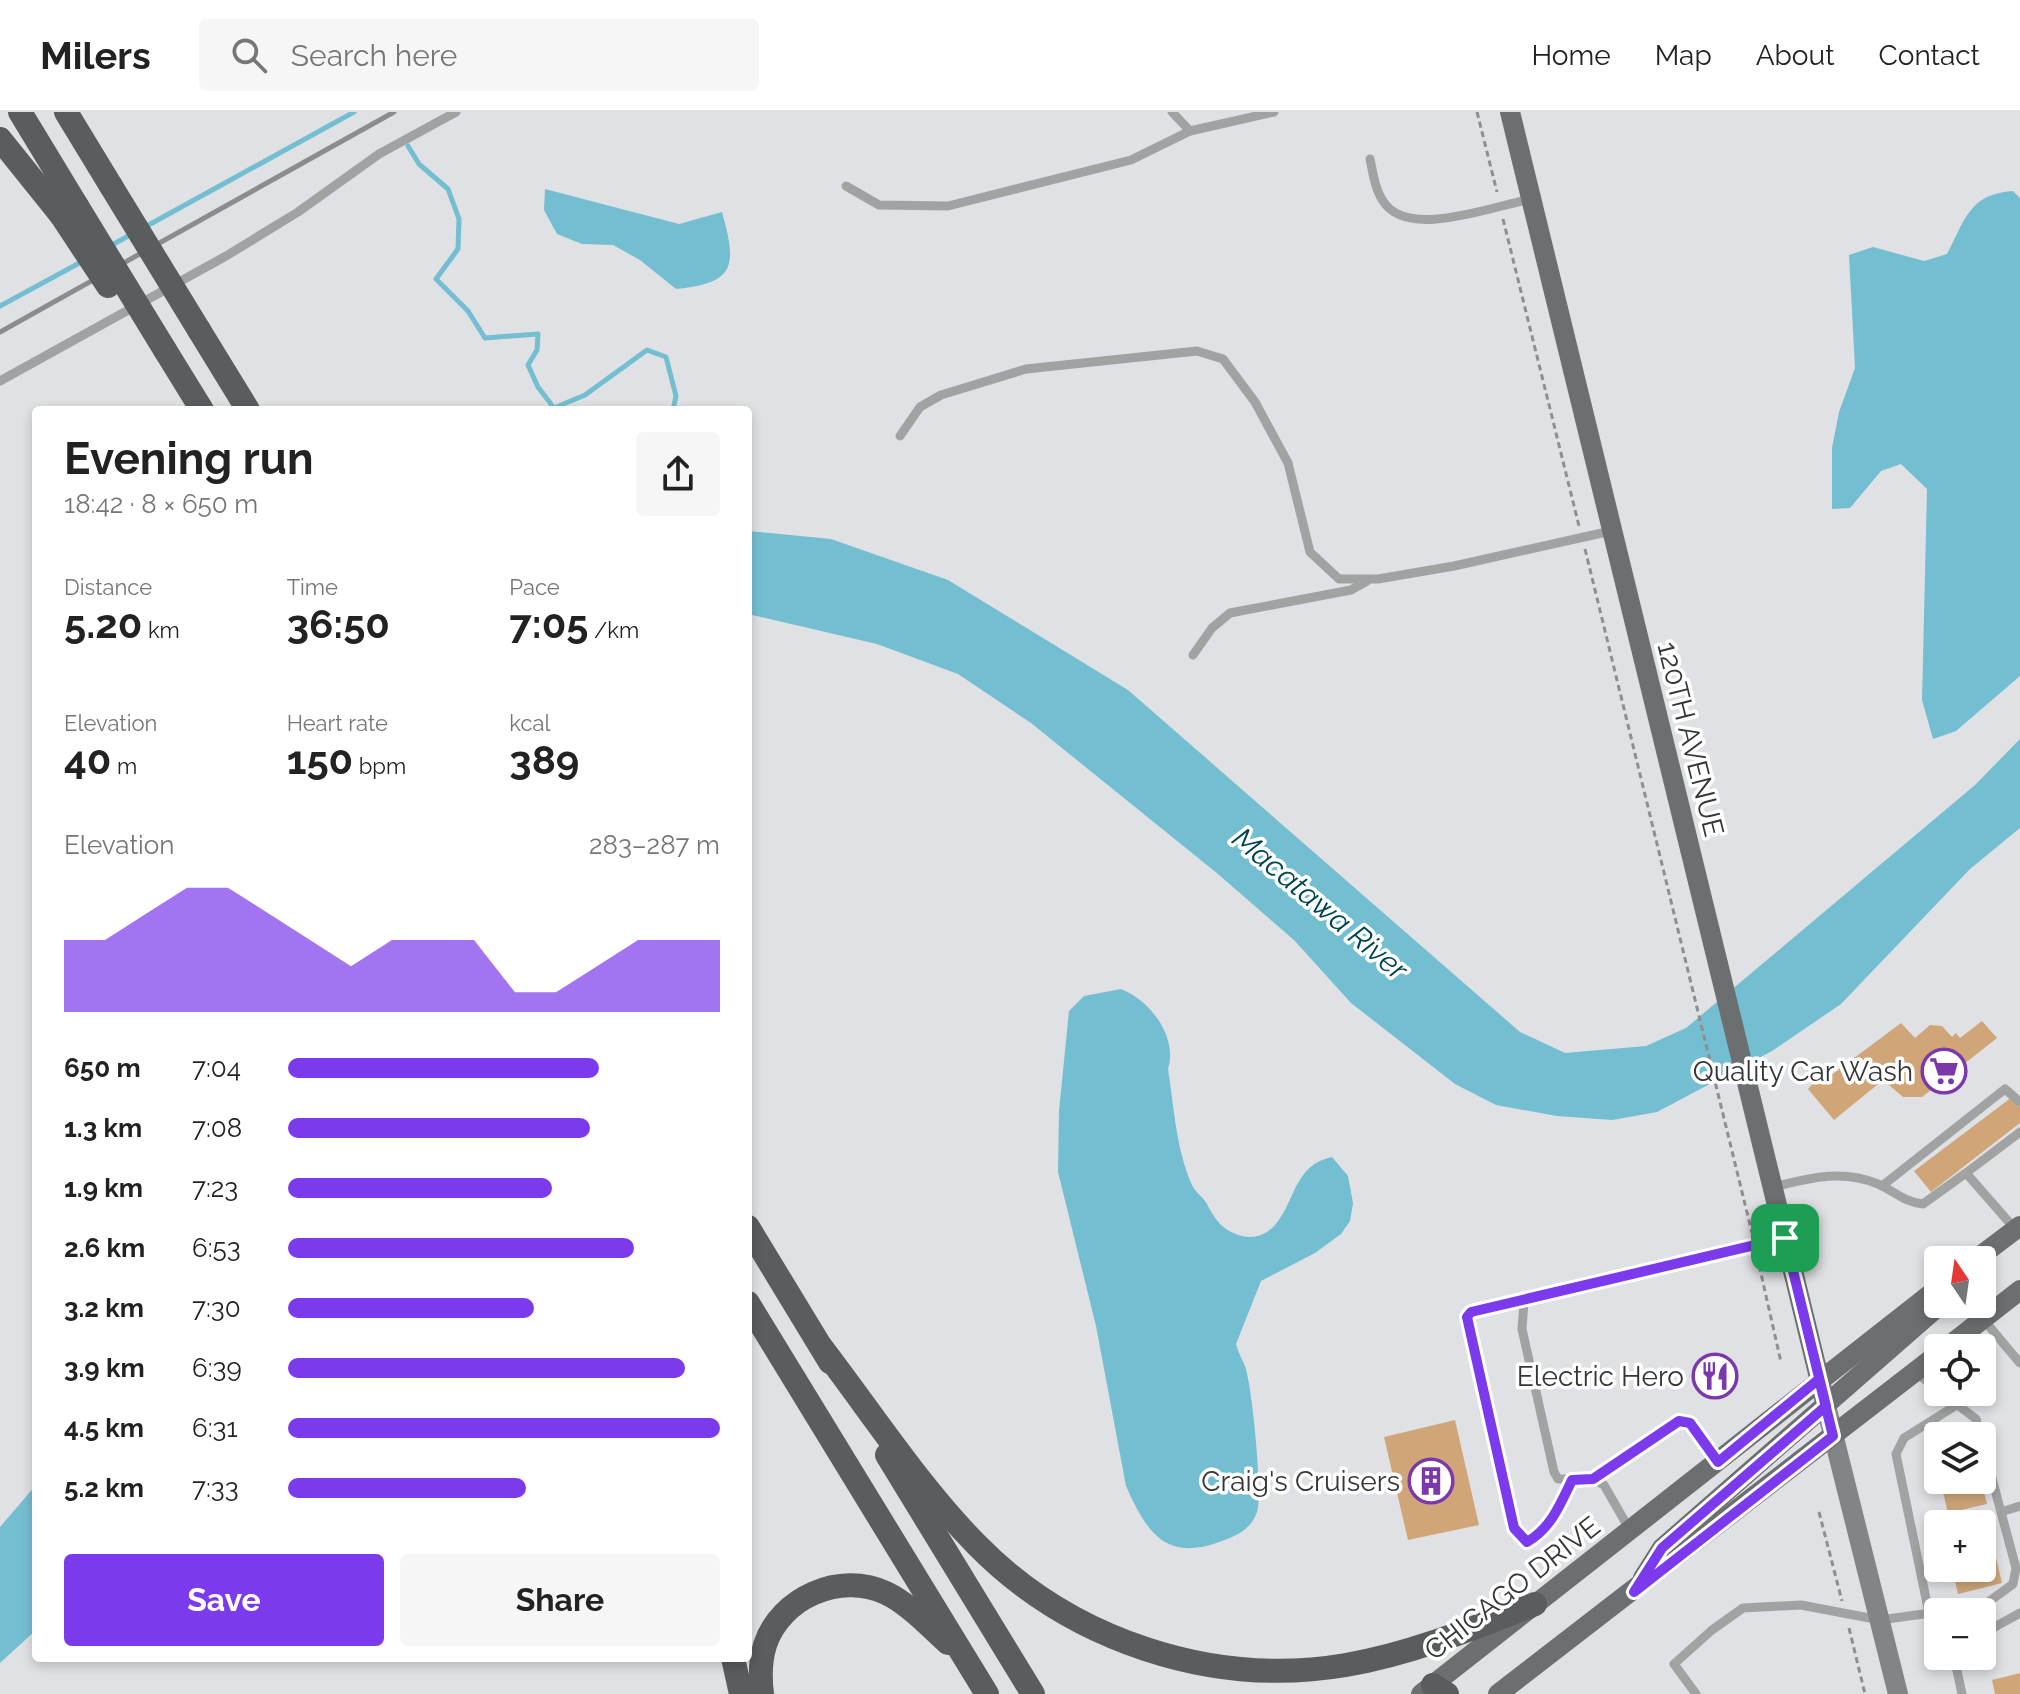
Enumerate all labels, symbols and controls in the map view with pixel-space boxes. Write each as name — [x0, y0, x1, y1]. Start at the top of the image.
search box — [199, 19, 759, 91]
text: Milers — [40, 33, 151, 78]
icon: search — [227, 33, 271, 77]
text: Search here — [291, 38, 457, 73]
text: Home — [1531, 39, 1611, 72]
text: Map — [1655, 39, 1712, 72]
text: About — [1756, 39, 1835, 72]
text: Contact — [1879, 39, 1980, 72]
button: share — [636, 432, 720, 516]
text: Evening run — [64, 433, 313, 484]
text: 18:42 · 8 × 650 m — [64, 489, 258, 519]
text: Distance — [64, 574, 152, 600]
text: Time — [287, 574, 338, 600]
text: Pace — [509, 574, 560, 600]
text: 5.20 — [64, 600, 142, 647]
text: 36:50 — [287, 600, 390, 647]
text: 7:05 — [509, 600, 588, 647]
text: km — [142, 617, 180, 643]
text: /km — [588, 617, 639, 643]
street label: 120TH AVENUE — [1650, 639, 1731, 840]
text: Elevation — [64, 710, 157, 736]
text: Heart rate — [287, 710, 388, 736]
text: kcal — [509, 710, 550, 736]
text: 40 — [64, 736, 111, 783]
text: 150 — [287, 736, 353, 783]
text: 389 — [509, 736, 579, 783]
text: m — [111, 753, 137, 779]
text: bpm — [353, 753, 406, 779]
water label: Macatawa River — [1226, 820, 1416, 988]
text: Elevation — [64, 830, 174, 860]
text: 283–287 m — [589, 830, 720, 860]
supermarket icon: Quality Car Wash — [1920, 1047, 1968, 1095]
text: 650 m — [64, 1053, 141, 1083]
text: 7:04 — [192, 1053, 241, 1083]
place label: Quality Car Wash — [1693, 1055, 1913, 1088]
text: 1.3 km — [64, 1113, 142, 1143]
text: 7:08 — [192, 1113, 242, 1143]
text: 1.9 km — [64, 1173, 143, 1203]
text: 7:23 — [192, 1173, 238, 1203]
pin — [1751, 1204, 1819, 1272]
icon: arrive — [1763, 1216, 1807, 1260]
text: 2.6 km — [64, 1233, 145, 1263]
text: 6:53 — [192, 1233, 241, 1263]
north arrow — [1924, 1246, 1996, 1318]
map controls — [1924, 1246, 1996, 1670]
text: 3.2 km — [64, 1293, 144, 1323]
text: 7:30 — [192, 1293, 241, 1323]
button: locate — [1924, 1334, 1996, 1406]
restaurant icon: Electric Hero — [1691, 1352, 1739, 1400]
text: 3.9 km — [64, 1353, 145, 1383]
text: 6:39 — [192, 1353, 242, 1383]
place label: Electric Hero — [1517, 1360, 1684, 1393]
text: 4.5 km — [64, 1413, 144, 1443]
text: 6:31 — [192, 1413, 238, 1443]
button: layers — [1924, 1422, 1996, 1494]
building icon: Craig's Cruisers — [1407, 1457, 1455, 1505]
place label: Craig's Cruisers — [1201, 1465, 1400, 1498]
text: 5.2 km — [64, 1473, 144, 1503]
text: 7:33 — [192, 1473, 239, 1503]
street label: CHICAGO DRIVE — [1418, 1510, 1607, 1667]
button: + — [1924, 1510, 1996, 1582]
button: Save — [64, 1554, 384, 1646]
button: Share — [400, 1554, 720, 1646]
button: − — [1924, 1598, 1996, 1670]

